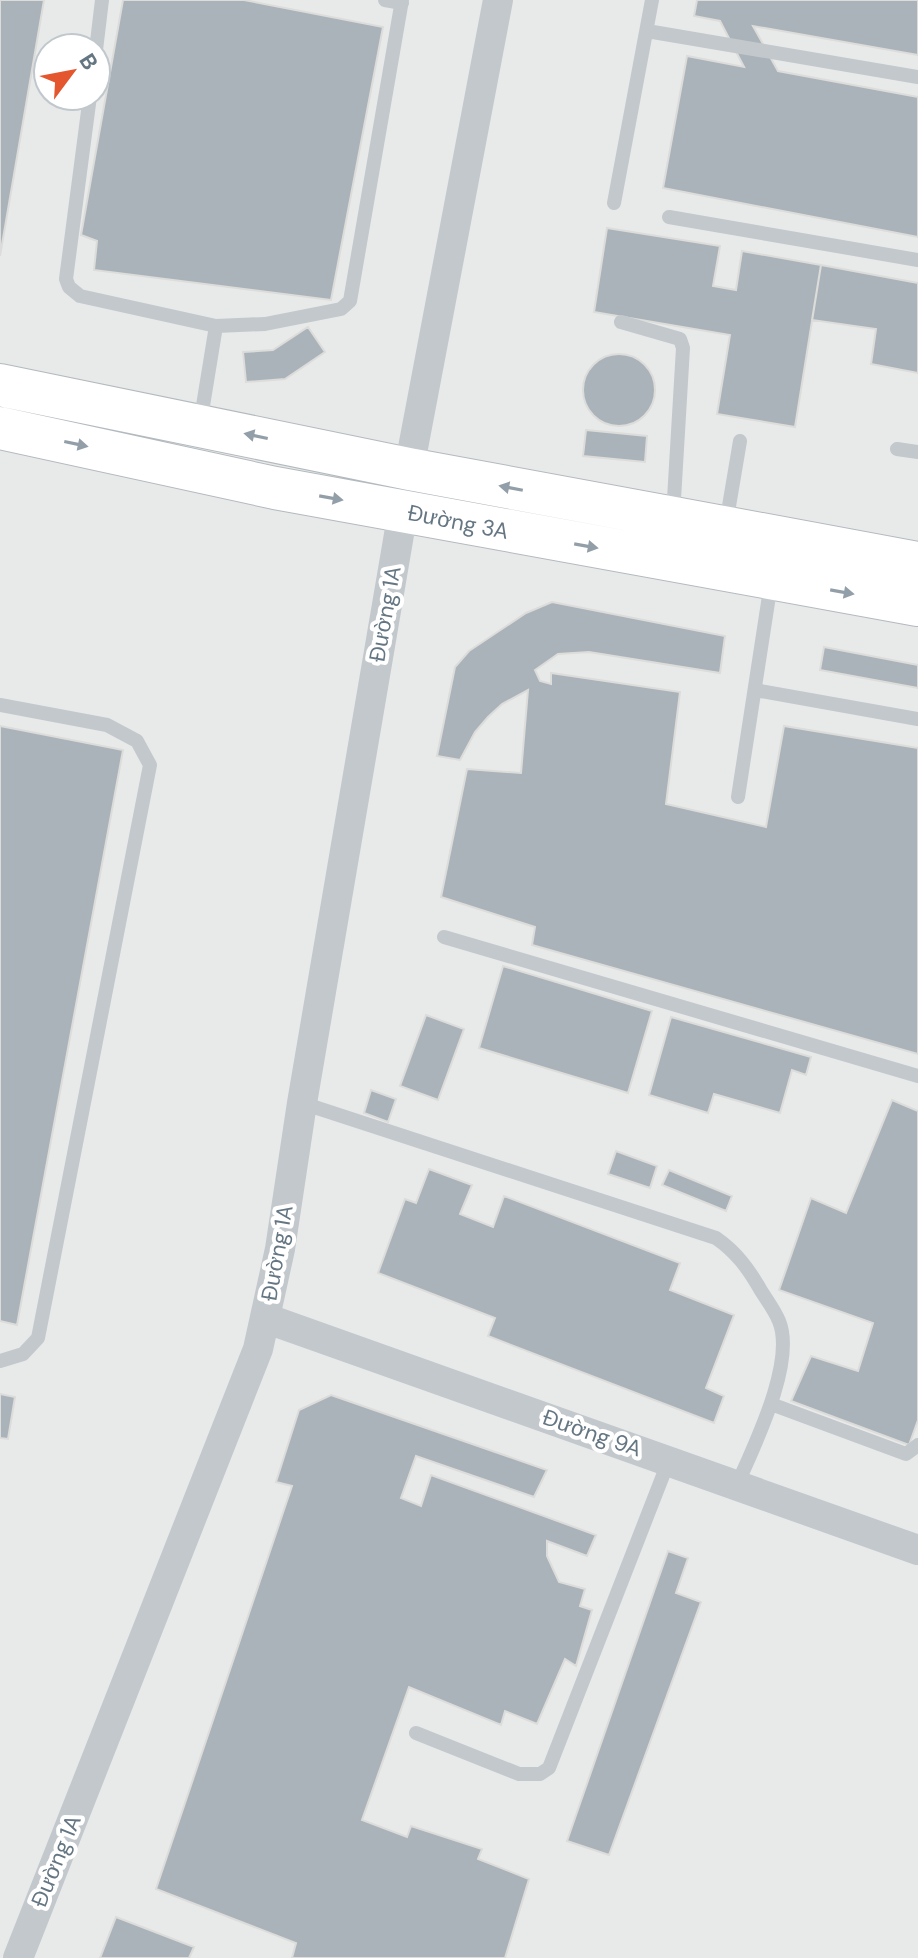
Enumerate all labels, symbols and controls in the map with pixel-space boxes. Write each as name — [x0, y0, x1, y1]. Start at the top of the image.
north arrow — [32, 32, 112, 112]
text: B — [73, 48, 105, 75]
one-way arrow — [243, 429, 268, 442]
one-way arrow — [64, 438, 89, 451]
one-way arrow — [498, 481, 523, 494]
one-way arrow — [319, 492, 344, 504]
street label: Đường 3A — [405, 498, 511, 546]
one-way arrow — [574, 540, 599, 552]
street label: Đường 1A — [362, 564, 408, 664]
one-way arrow — [830, 586, 855, 598]
street label: Đường 1A — [254, 1203, 300, 1303]
street label: Đường 9A — [539, 1403, 645, 1463]
street label: Đường 1A — [24, 1811, 88, 1911]

